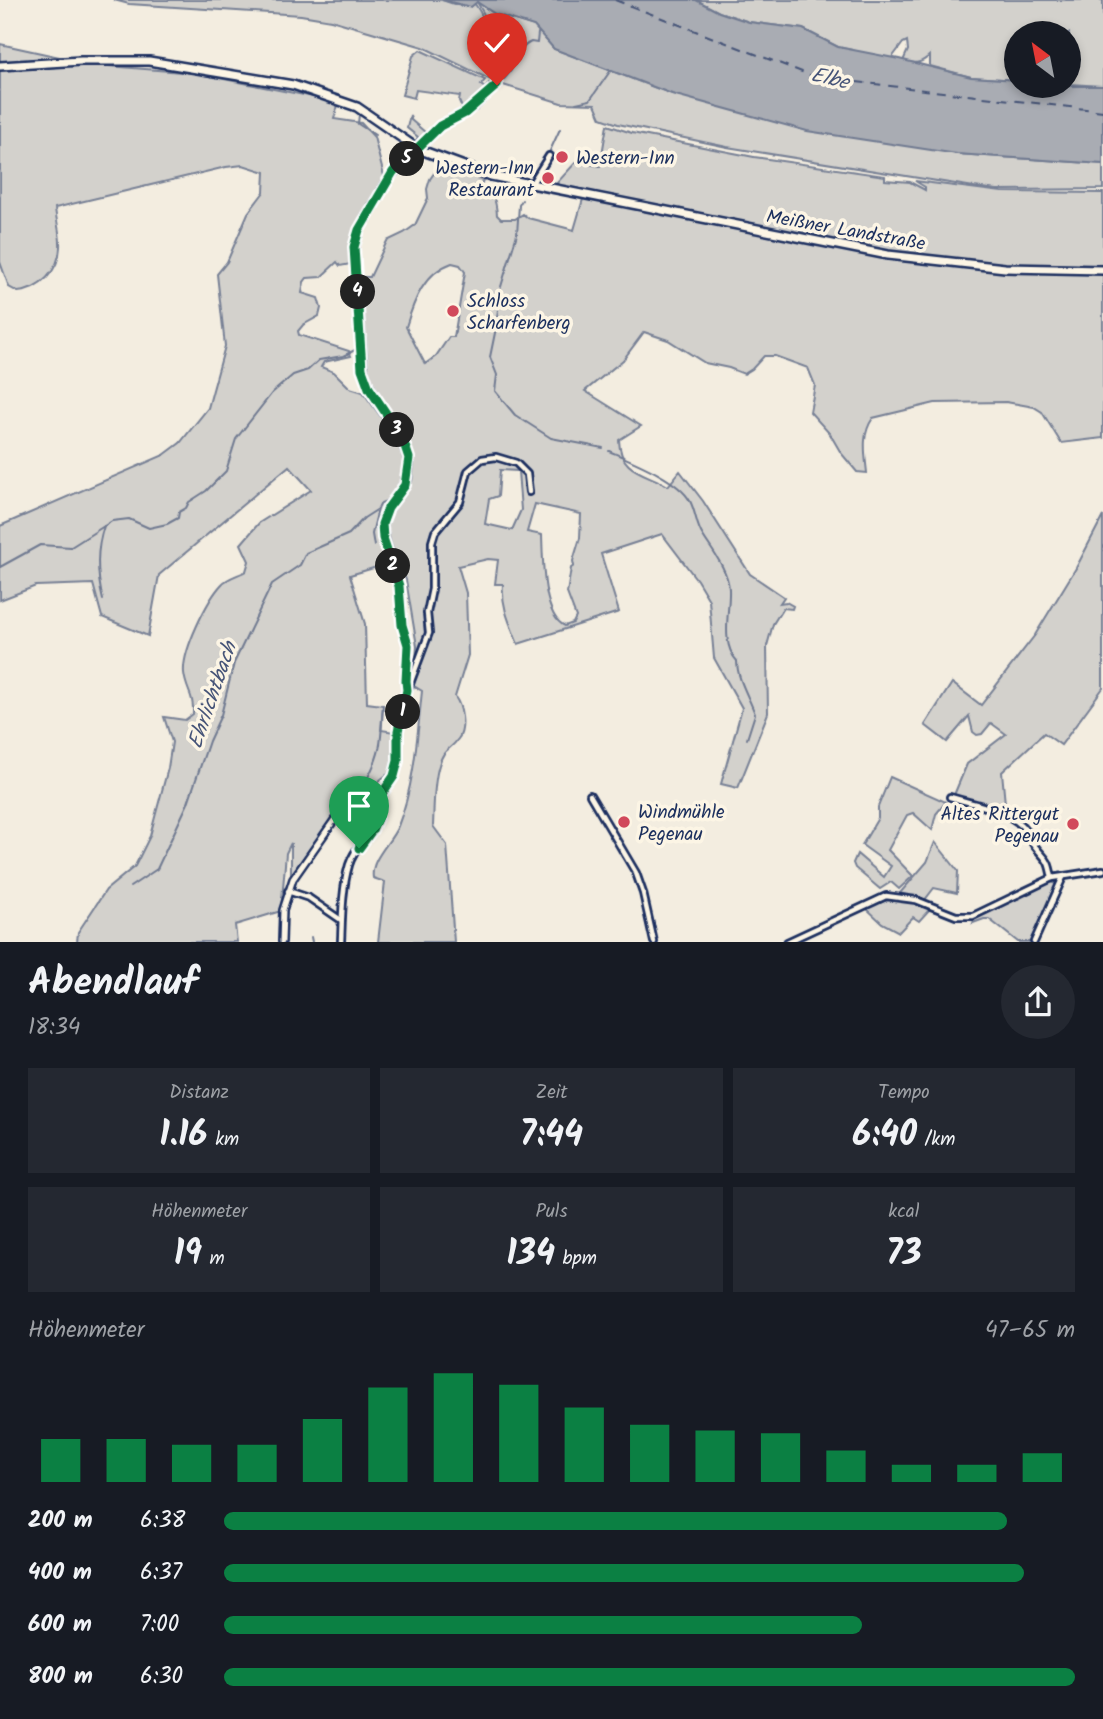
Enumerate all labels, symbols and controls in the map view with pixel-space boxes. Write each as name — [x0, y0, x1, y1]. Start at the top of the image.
pin — [467, 13, 527, 85]
north arrow — [1004, 21, 1082, 98]
map controls — [1004, 21, 1081, 98]
icon: check — [478, 24, 516, 62]
water label: Elbe — [807, 59, 854, 100]
pin: 5 — [390, 142, 424, 176]
text: 5 — [402, 143, 411, 173]
place label: Western-Inn — [576, 144, 675, 174]
marker: Western-Inn — [554, 149, 570, 165]
place label: Western-Inn Restaurant — [435, 154, 535, 206]
marker: Western-Inn Restaurant — [540, 170, 556, 186]
street label: Meißner Landstraße — [764, 202, 928, 260]
pin: 4 — [340, 274, 376, 310]
text: 4 — [352, 276, 363, 306]
place label: Schloss Scharfenberg — [467, 287, 571, 339]
marker: Schloss Scharfenberg — [445, 303, 461, 319]
pin: 3 — [380, 412, 414, 448]
text: 3 — [391, 414, 402, 444]
pin: 2 — [376, 548, 410, 584]
text: 2 — [387, 550, 398, 580]
water label: Ehrlichtbach — [180, 636, 248, 753]
pin: 1 — [386, 694, 420, 730]
text: 1 — [400, 696, 405, 726]
pin — [329, 776, 389, 848]
icon: arrive — [340, 787, 378, 825]
place label: Windmühle Pegenau — [638, 798, 725, 850]
place label: Altes Rittergut Pegenau — [940, 800, 1060, 852]
marker: Windmühle Pegenau — [616, 814, 632, 830]
marker: Altes Rittergut Pegenau — [1065, 816, 1081, 832]
text: Abendlauf — [28, 954, 198, 1014]
button: share — [1001, 965, 1075, 1039]
text: 18:34 — [28, 1010, 81, 1046]
text: Distanz — [169, 1078, 229, 1108]
text: Zeit — [535, 1078, 568, 1108]
text: Tempo — [878, 1078, 930, 1108]
text: 1.16 — [159, 1108, 208, 1164]
text: 7:44 — [520, 1108, 583, 1164]
text: 6:40 — [852, 1108, 917, 1164]
text: km — [208, 1125, 239, 1155]
text: /km — [917, 1125, 955, 1155]
text: Höhenmeter — [151, 1197, 247, 1227]
text: Puls — [535, 1197, 568, 1227]
text: kcal — [888, 1197, 919, 1227]
text: 19 — [174, 1227, 202, 1283]
text: 134 — [506, 1227, 555, 1283]
text: 73 — [886, 1227, 922, 1283]
text: m — [202, 1244, 225, 1274]
text: bpm — [555, 1244, 597, 1274]
text: Höhenmeter — [28, 1313, 144, 1349]
text: 47–65 m — [985, 1313, 1075, 1349]
text: 200 m — [28, 1503, 93, 1539]
text: 6:38 — [140, 1503, 185, 1539]
text: 400 m — [28, 1555, 92, 1591]
text: 6:37 — [140, 1555, 182, 1591]
text: 600 m — [28, 1607, 92, 1643]
text: 7:00 — [140, 1607, 179, 1643]
text: 800 m — [28, 1659, 93, 1695]
text: 6:30 — [140, 1659, 183, 1695]

